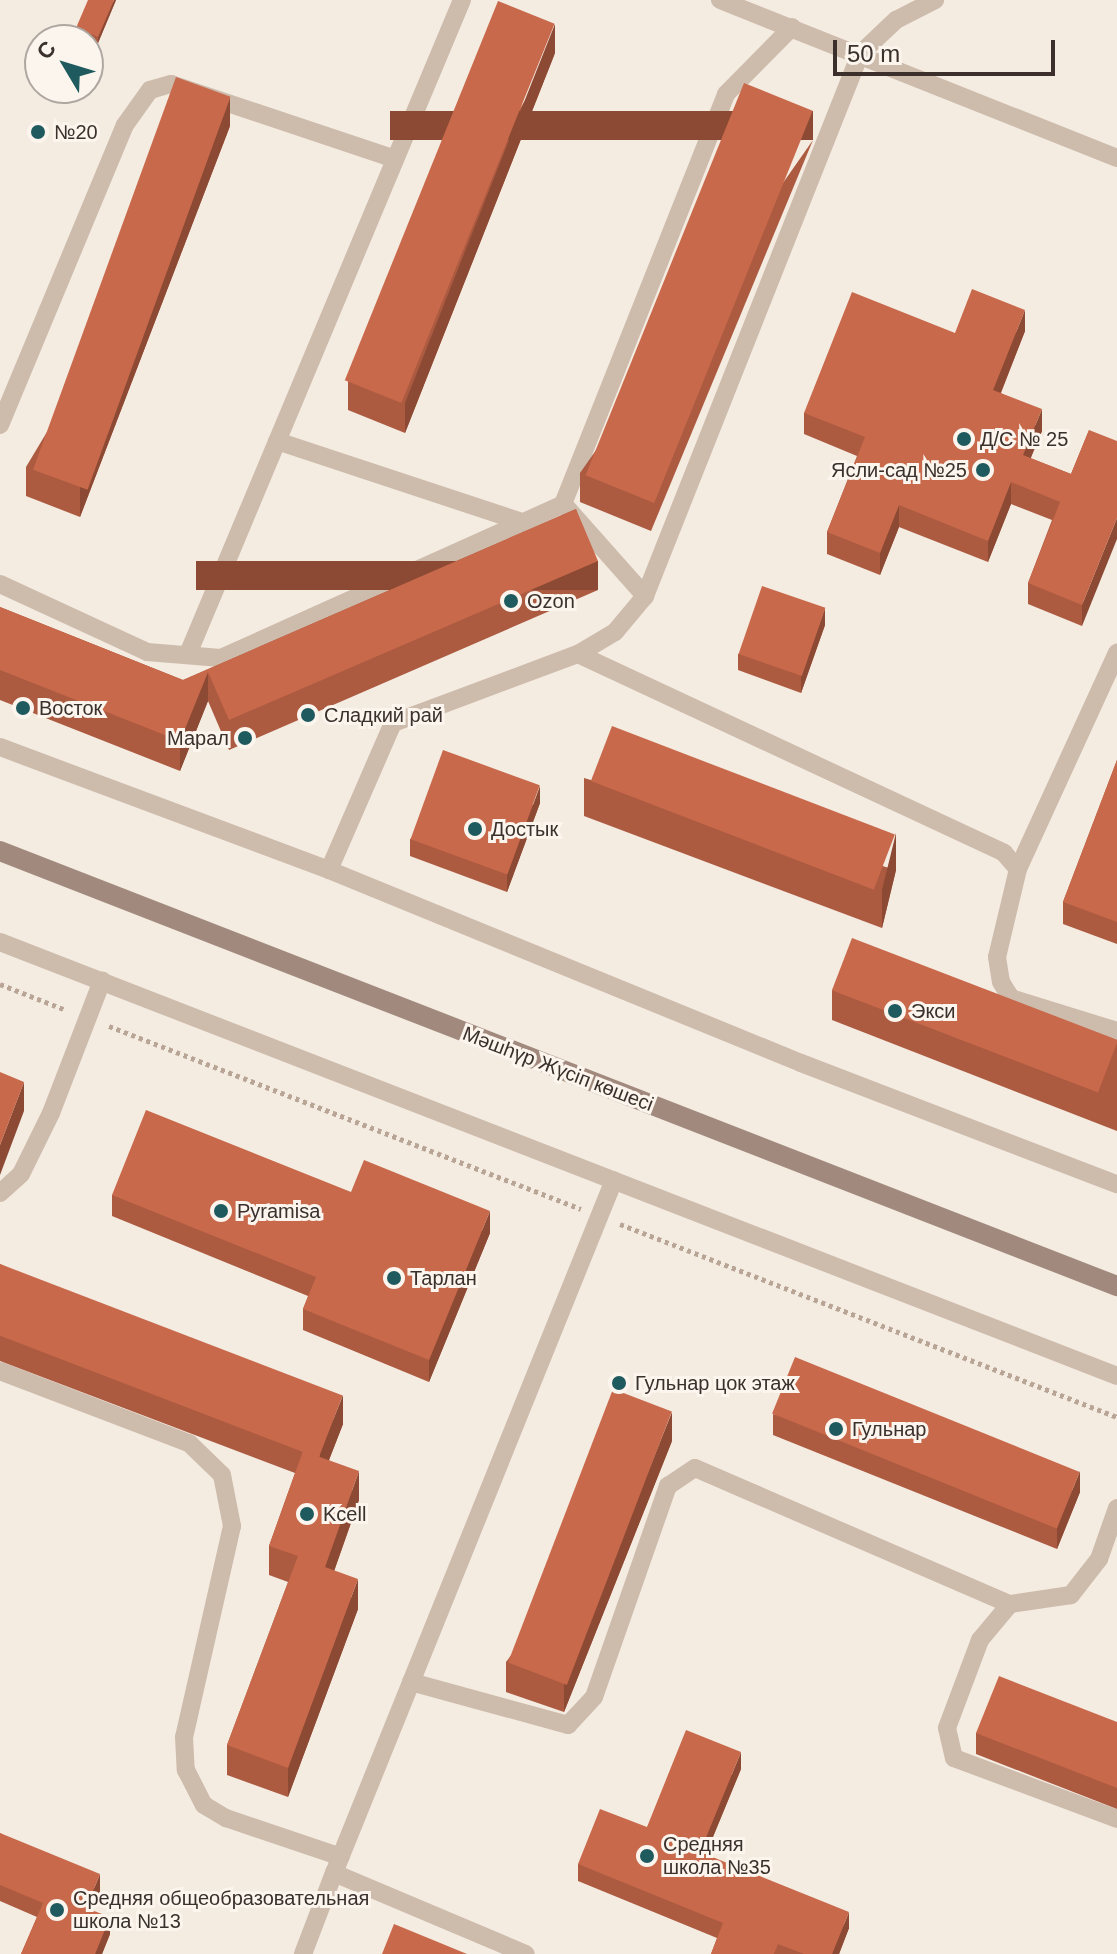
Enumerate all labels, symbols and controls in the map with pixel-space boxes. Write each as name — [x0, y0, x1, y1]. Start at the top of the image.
north arrow — [24, 24, 104, 104]
scale bar — [837, 24, 1059, 74]
text: С — [32, 36, 61, 64]
text: 50 m — [847, 40, 900, 67]
place label: №20 — [54, 120, 98, 144]
marker: №20 — [29, 123, 47, 141]
place label: Д/С № 25 — [980, 427, 1068, 451]
marker: Д/С № 25 — [955, 430, 973, 448]
place label: Ясли-сад №25 — [831, 458, 967, 482]
marker: Ясли-сад №25 — [974, 461, 992, 479]
place label: Ozon — [527, 589, 575, 613]
marker: Ozon — [502, 592, 520, 610]
place label: Восток — [39, 696, 102, 720]
marker: Восток — [14, 699, 32, 717]
place label: Сладкий рай — [324, 703, 443, 727]
marker: Сладкий рай — [299, 706, 317, 724]
place label: Марал — [167, 726, 229, 750]
marker: Марал — [236, 729, 254, 747]
place label: Достык — [491, 817, 558, 841]
marker: Достык — [466, 820, 484, 838]
place label: Экси — [911, 999, 956, 1023]
marker: Экси — [886, 1002, 904, 1020]
street label: Мәшһүр Жүсіп көшесі — [459, 1022, 657, 1116]
place label: Pyramisa — [237, 1199, 320, 1223]
marker: Pyramisa — [212, 1202, 230, 1220]
place label: Тарлан — [410, 1266, 477, 1290]
marker: Тарлан — [385, 1269, 403, 1287]
place label: Гульнар цок этаж — [635, 1371, 795, 1395]
marker: Гульнар цок этаж — [610, 1374, 628, 1392]
place label: Гульнар — [852, 1417, 926, 1441]
marker: Гульнар — [827, 1420, 845, 1438]
place label: Kcell — [323, 1502, 366, 1526]
marker: Kcell — [298, 1505, 316, 1523]
place label: Средняя школа №35 — [663, 1832, 771, 1879]
marker: Средняя школа №35 — [638, 1847, 656, 1865]
place label: Средняя общеобразовательная школа №13 — [73, 1886, 369, 1933]
marker: Средняя общеобразовательная школа №13 — [48, 1901, 66, 1919]

